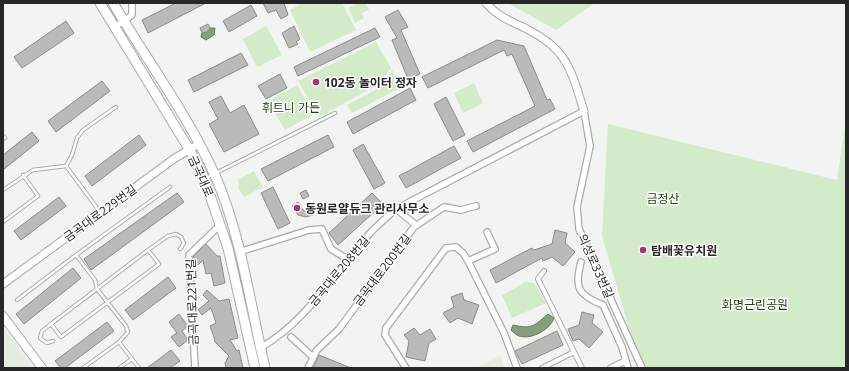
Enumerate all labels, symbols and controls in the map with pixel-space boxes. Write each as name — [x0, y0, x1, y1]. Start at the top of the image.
place label: 102동 놀이터 정자 — [324, 74, 417, 91]
marker: 102동 놀이터 정자 — [311, 77, 321, 87]
park label: 휘트니 가든 — [262, 99, 320, 116]
street label: 금곡대로 — [184, 152, 218, 200]
street label: 금곡대로229번길 — [60, 181, 140, 245]
park label: 금정산 — [646, 190, 680, 207]
place label: 동원로얄듀크 관리사무소 — [305, 200, 430, 217]
marker: 동원로얄듀크 관리사무소 — [292, 203, 302, 213]
street label: 금곡대로200번길 — [349, 230, 415, 310]
street label: 의성로33번길 — [574, 231, 618, 301]
street label: 금곡대로208번길 — [305, 232, 373, 310]
place label: 탐배꽃유치원 — [651, 242, 717, 259]
marker: 탐배꽃유치원 — [638, 245, 648, 255]
street label: 금곡대로221번길 — [182, 258, 202, 346]
park label: 화명근린공원 — [722, 296, 788, 313]

